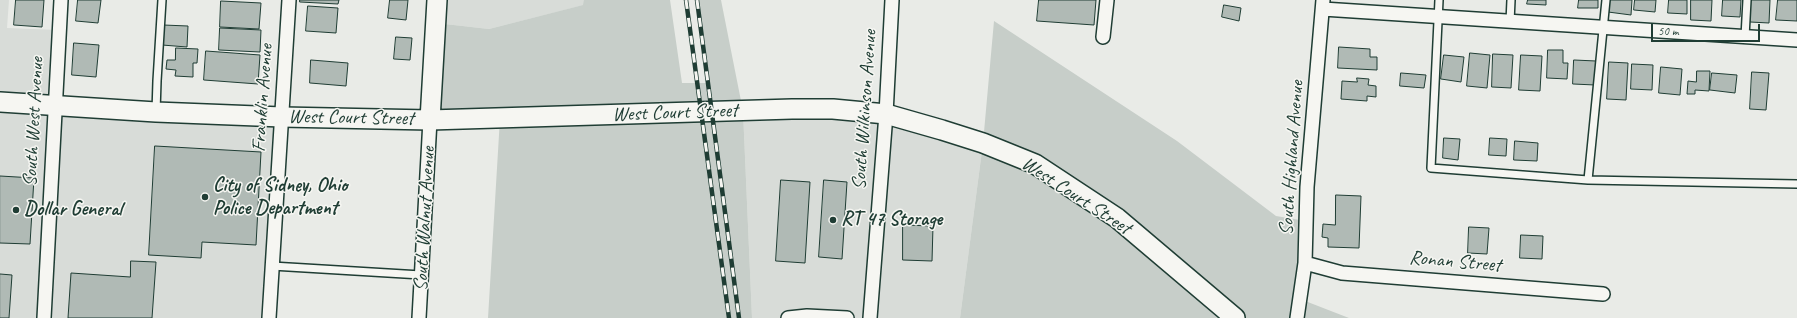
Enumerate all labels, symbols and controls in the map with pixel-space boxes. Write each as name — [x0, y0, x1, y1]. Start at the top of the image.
scale bar — [1653, 16, 1762, 42]
text: 50 m — [1658, 23, 1678, 39]
street label: South Wilkinson Avenue — [847, 29, 883, 191]
street label: Franklin Avenue — [247, 43, 279, 153]
street label: South West Avenue — [19, 57, 49, 187]
street label: South Highland Avenue — [1275, 80, 1309, 236]
street label: West Court Street — [612, 99, 738, 127]
street label: West Court Street — [288, 105, 414, 131]
street label: South Walnut Avenue — [409, 146, 441, 292]
street label: West Court Street — [1017, 152, 1135, 240]
place label: City of Sidney, Ohio Police Department — [213, 174, 347, 221]
marker: City of Sidney, Ohio Police Department — [200, 192, 210, 202]
place label: Dollar General — [24, 198, 122, 222]
marker: Dollar General — [11, 205, 21, 215]
place label: RT 47 Storage — [841, 208, 942, 232]
marker: RT 47 Storage — [828, 215, 838, 225]
street label: Ronan Street — [1408, 246, 1502, 278]

